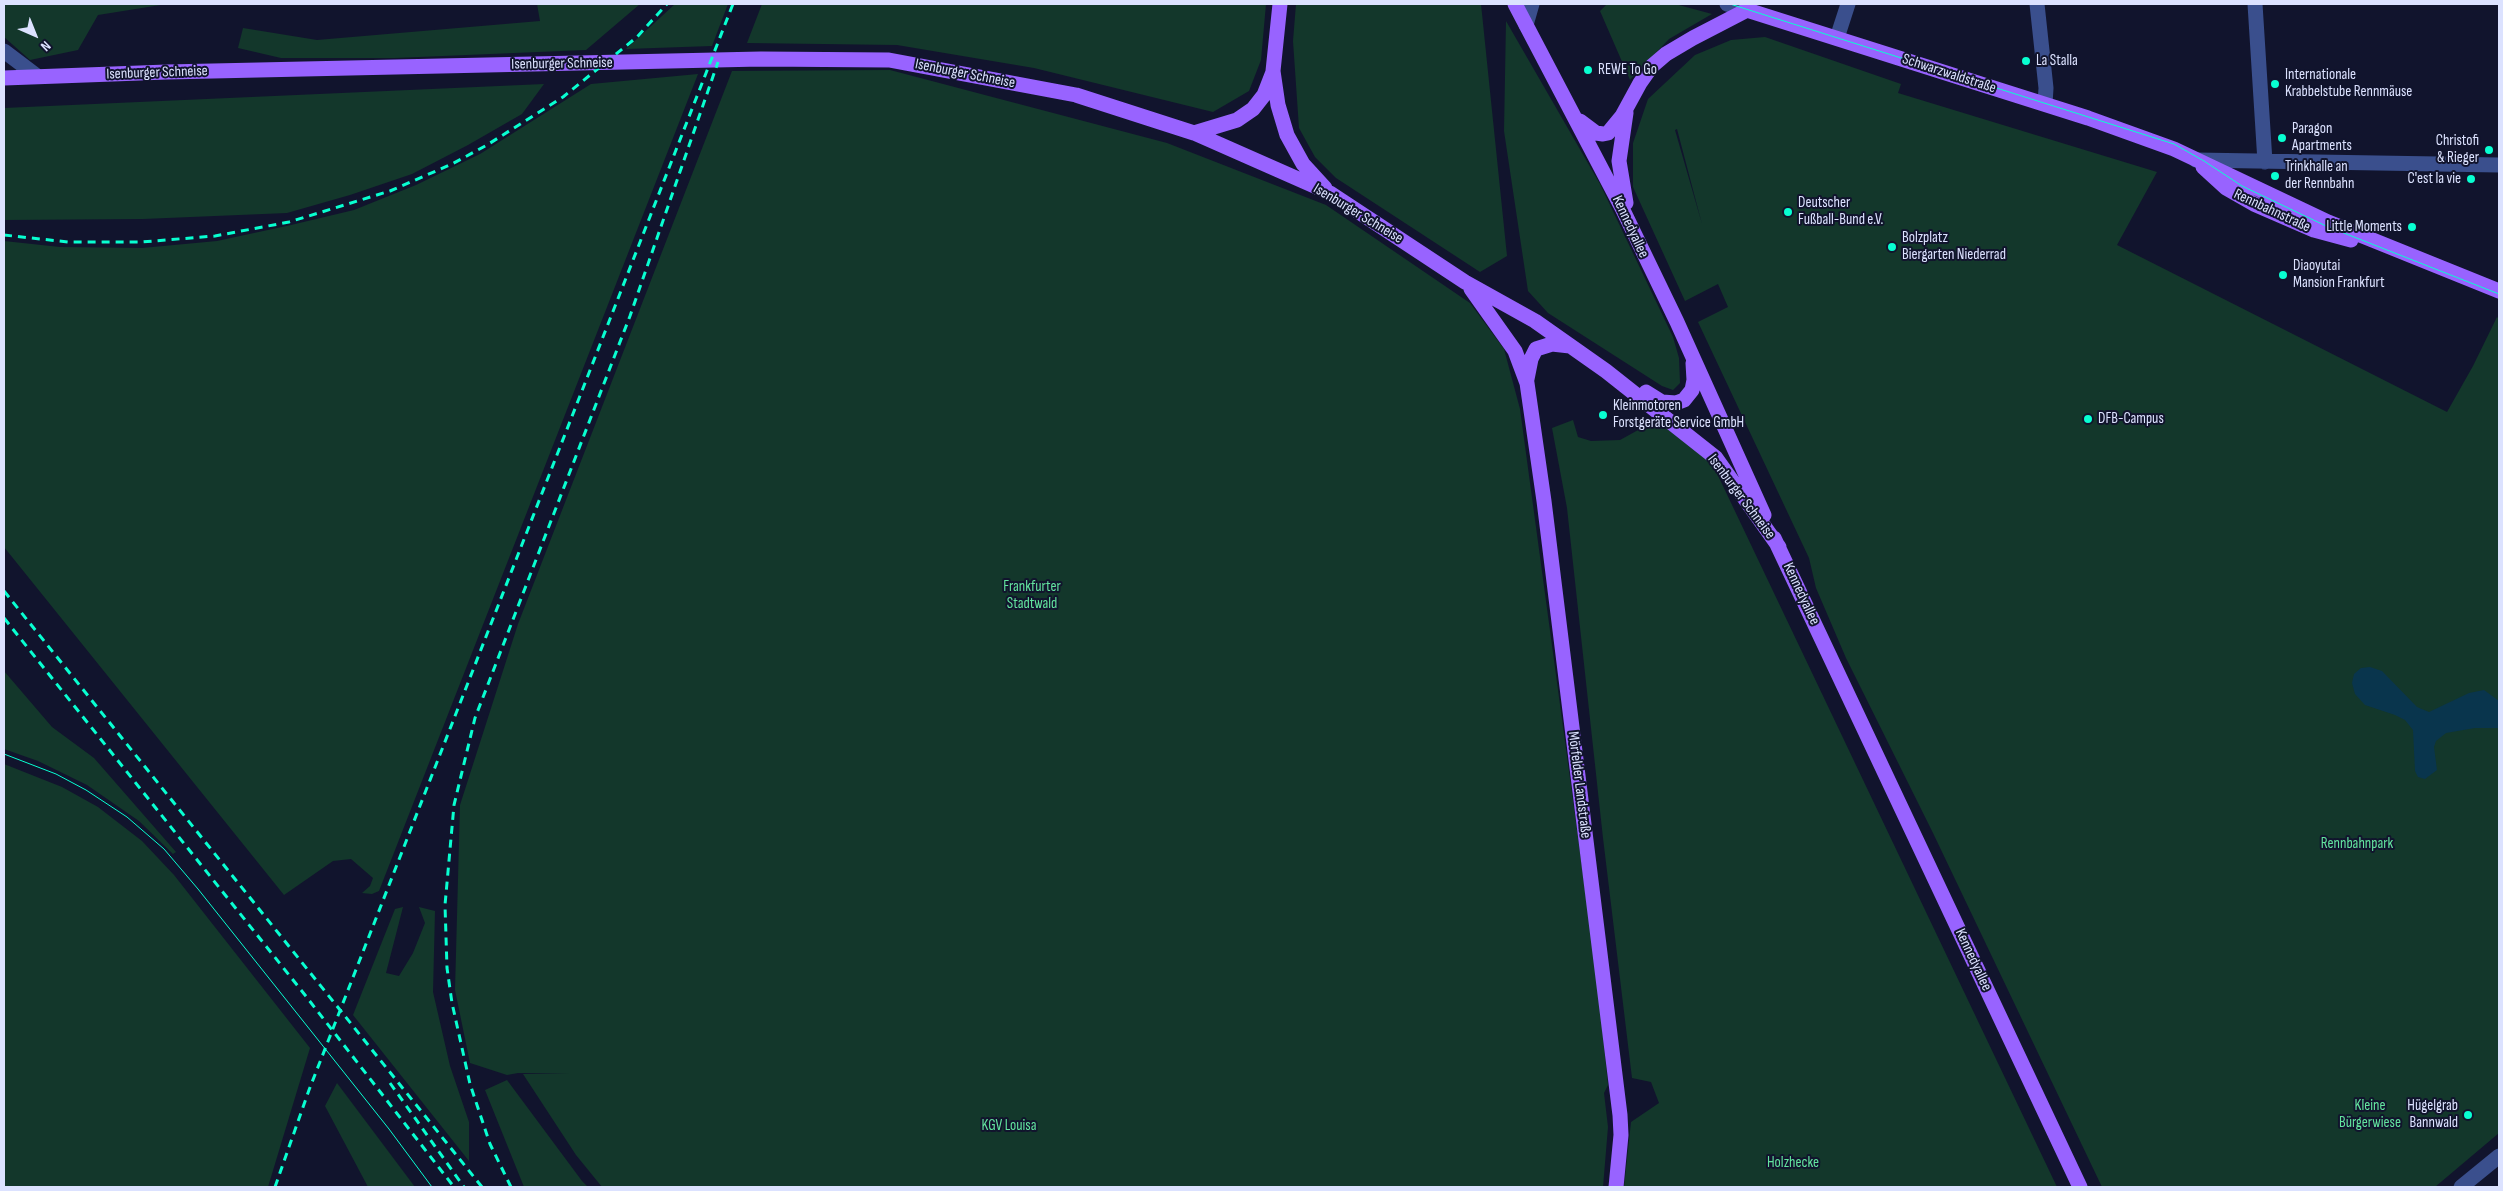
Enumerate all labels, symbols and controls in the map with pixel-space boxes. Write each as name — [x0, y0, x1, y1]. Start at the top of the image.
north arrow — [10, 10, 60, 60]
text: N — [37, 37, 54, 55]
street label: Schwarzwaldstraße — [1900, 50, 1998, 98]
place label: La Stalla — [2036, 52, 2078, 70]
street label: Isenburger Schneise — [511, 54, 613, 74]
street label: Isenburger Schneise — [914, 55, 1016, 93]
marker: La Stalla — [2020, 55, 2032, 67]
place label: REWE To Go — [1598, 61, 1657, 79]
street label: Isenburger Schneise — [106, 62, 208, 84]
marker: REWE To Go — [1582, 64, 1594, 76]
place label: Internationale Krabbelstube Rennmäuse — [2285, 66, 2412, 101]
marker: Internationale Krabbelstube Rennmäuse — [2269, 78, 2281, 90]
place label: Paragon Apartments — [2292, 120, 2352, 155]
marker: Paragon Apartments — [2276, 132, 2288, 144]
place label: Christofi & Rieger — [2436, 132, 2479, 167]
marker: Christofi & Rieger — [2483, 144, 2495, 156]
place label: Trinkhalle an der Rennbahn — [2285, 158, 2354, 193]
marker: Trinkhalle an der Rennbahn — [2269, 170, 2281, 182]
place label: C'est la vie — [2407, 170, 2461, 188]
marker: C'est la vie — [2465, 173, 2477, 185]
street label: Isenburger Schneise — [1310, 180, 1406, 248]
street label: Rennbahnstraße — [2231, 185, 2313, 237]
street label: Kennedyallee — [1608, 193, 1652, 261]
place label: Deutscher Fußball-Bund e.V. — [1798, 194, 1883, 229]
marker: Deutscher Fußball-Bund e.V. — [1782, 206, 1794, 218]
place label: Little Moments — [2326, 218, 2402, 236]
marker: Little Moments — [2406, 221, 2418, 233]
place label: Bolzplatz Biergarten Niederrad — [1902, 229, 2006, 264]
marker: Bolzplatz Biergarten Niederrad — [1886, 241, 1898, 253]
place label: Diaoyutai Mansion Frankfurt — [2293, 257, 2385, 292]
marker: Diaoyutai Mansion Frankfurt — [2277, 269, 2289, 281]
place label: Kleinmotoren Forstgeräte Service GmbH — [1613, 397, 1744, 432]
marker: Kleinmotoren Forstgeräte Service GmbH — [1597, 409, 1609, 421]
place label: DFB-Campus — [2098, 410, 2164, 428]
marker: DFB-Campus — [2082, 413, 2094, 425]
street label: Isenburger Schneise — [1703, 451, 1779, 543]
street label: Kennedyallee — [1779, 560, 1823, 628]
park label: Frankfurter Stadtwald — [1003, 578, 1061, 613]
street label: Mörfelder Landstraße — [1564, 731, 1594, 839]
park label: Rennbahnpark — [2321, 835, 2393, 853]
street label: Kennedyallee — [1951, 926, 1995, 994]
park label: Kleine Bürgerwiese — [2339, 1097, 2401, 1132]
place label: Hügelgrab Bannwald — [2407, 1097, 2458, 1132]
marker: Hügelgrab Bannwald — [2462, 1109, 2474, 1121]
park label: KGV Louisa — [982, 1117, 1036, 1135]
park label: Holzhecke — [1767, 1154, 1819, 1172]

